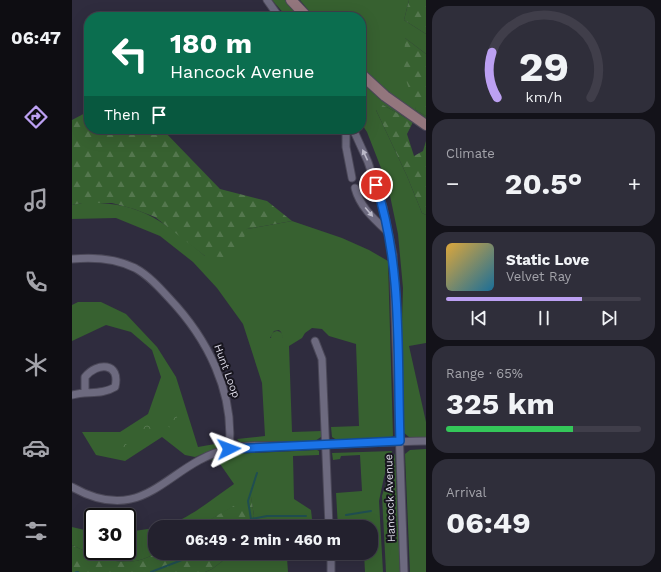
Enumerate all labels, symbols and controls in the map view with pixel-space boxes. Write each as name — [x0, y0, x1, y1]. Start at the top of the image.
text: 06:47 — [11, 27, 61, 48]
text: 180 m — [170, 27, 252, 60]
icon: left — [104, 28, 156, 80]
text: 29 — [518, 41, 569, 90]
text: Hancock Avenue — [170, 61, 314, 82]
text: km/h — [525, 88, 562, 104]
icon: directions — [22, 103, 50, 131]
icon: arrive — [148, 104, 170, 126]
text: Then — [104, 106, 140, 124]
text: Climate — [446, 146, 495, 161]
one-way arrow — [362, 149, 368, 160]
text: 20.5° — [505, 166, 582, 201]
pin — [359, 168, 393, 202]
text: − — [446, 171, 459, 196]
text: + — [628, 171, 641, 196]
icon: arrive — [365, 174, 387, 196]
icon: music — [22, 186, 50, 214]
one-way arrow — [364, 207, 373, 217]
text: Static Love — [506, 251, 589, 269]
icon: phone — [22, 268, 50, 296]
text: Velvet Ray — [506, 269, 571, 284]
icon: previous — [468, 307, 490, 329]
icon: pause — [533, 307, 555, 329]
icon: next — [598, 307, 620, 329]
street label: Hunt Loop — [211, 342, 243, 400]
icon: climate — [22, 351, 50, 379]
text: Range · 65% — [446, 366, 523, 381]
text: 325 km — [446, 386, 555, 421]
position arrow — [208, 428, 250, 470]
icon: car — [22, 434, 50, 462]
street label: Hancock Avenue — [382, 454, 398, 542]
text: Arrival — [446, 485, 487, 500]
text: 06:49 — [446, 505, 531, 540]
speed limit sign: 30 — [84, 508, 136, 560]
icon: filters — [22, 517, 50, 545]
text: 06:49 · 2 min · 460 m — [185, 531, 341, 549]

